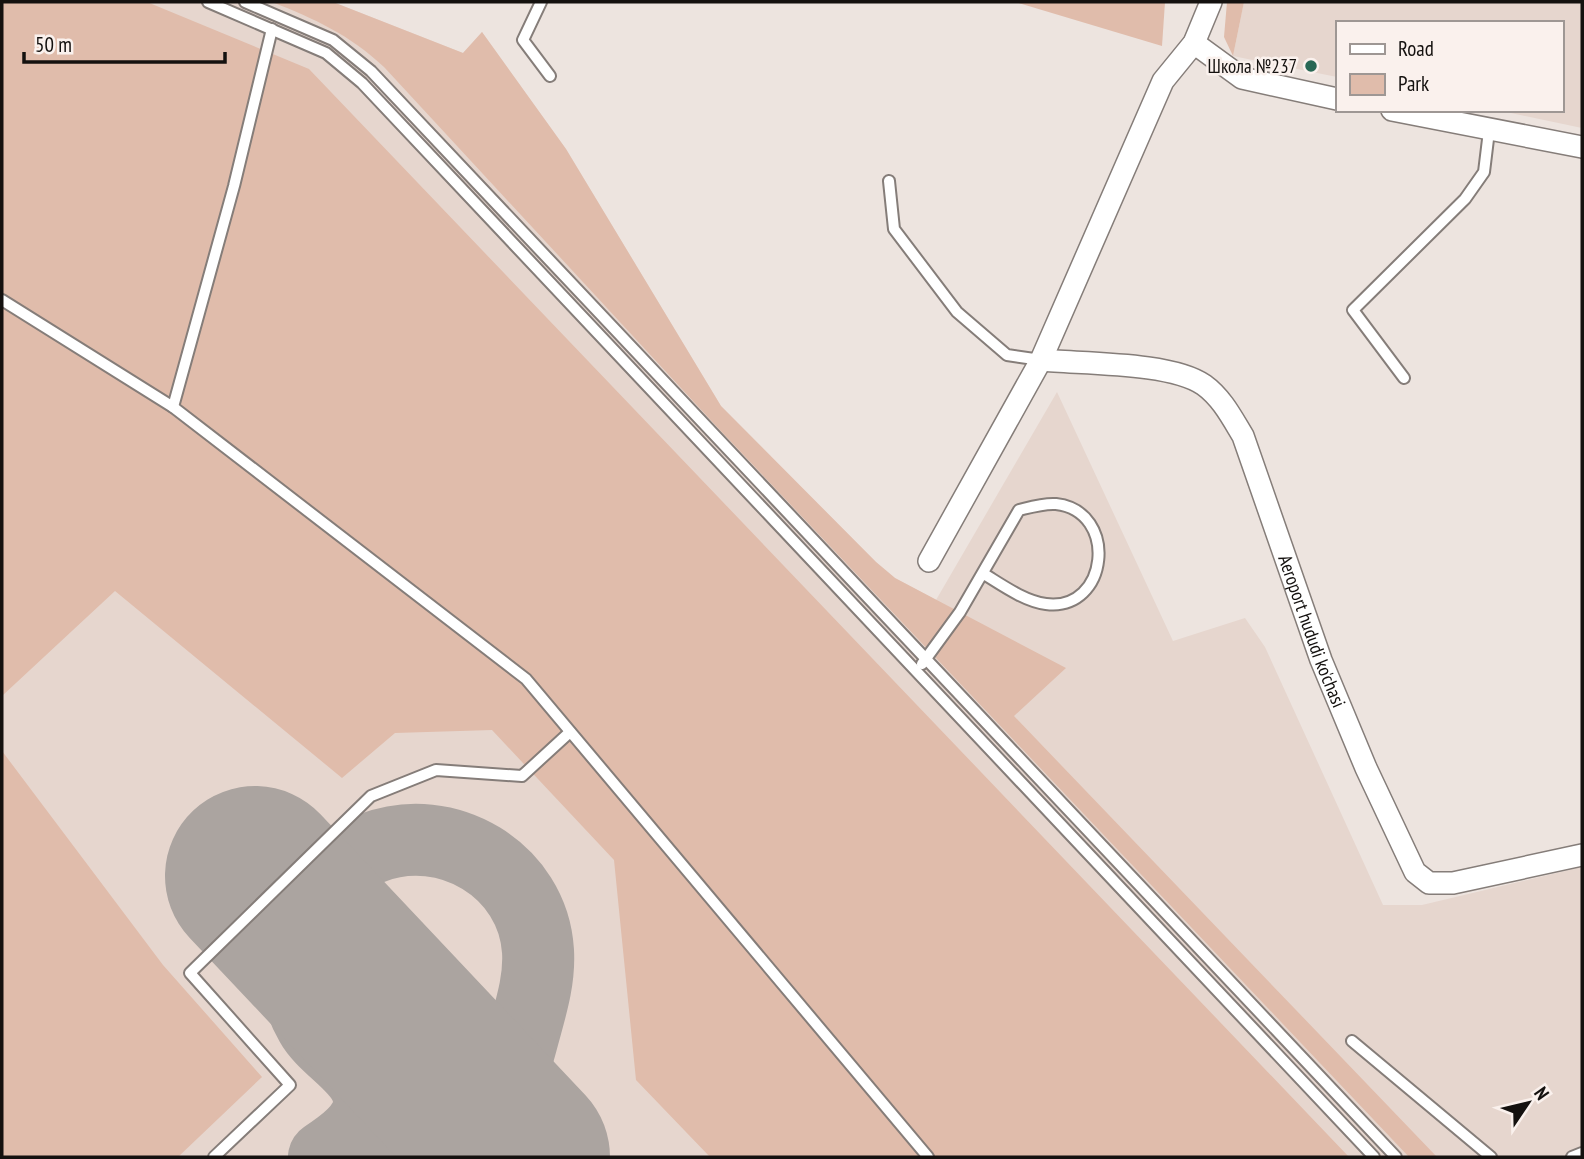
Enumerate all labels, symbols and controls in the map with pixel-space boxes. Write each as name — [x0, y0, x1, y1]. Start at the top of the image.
scale bar — [24, 21, 226, 65]
legend — [1336, 21, 1563, 112]
text: 50 m — [35, 31, 72, 58]
text: Road — [1398, 35, 1434, 62]
place label: Школа №237 — [1208, 54, 1297, 78]
marker: Школа №237 — [1303, 58, 1319, 74]
text: Park — [1398, 70, 1429, 97]
street label: Aeroport hududi ko'chasi — [1273, 552, 1351, 711]
north arrow — [1493, 1068, 1563, 1138]
text: N — [1529, 1082, 1555, 1104]

